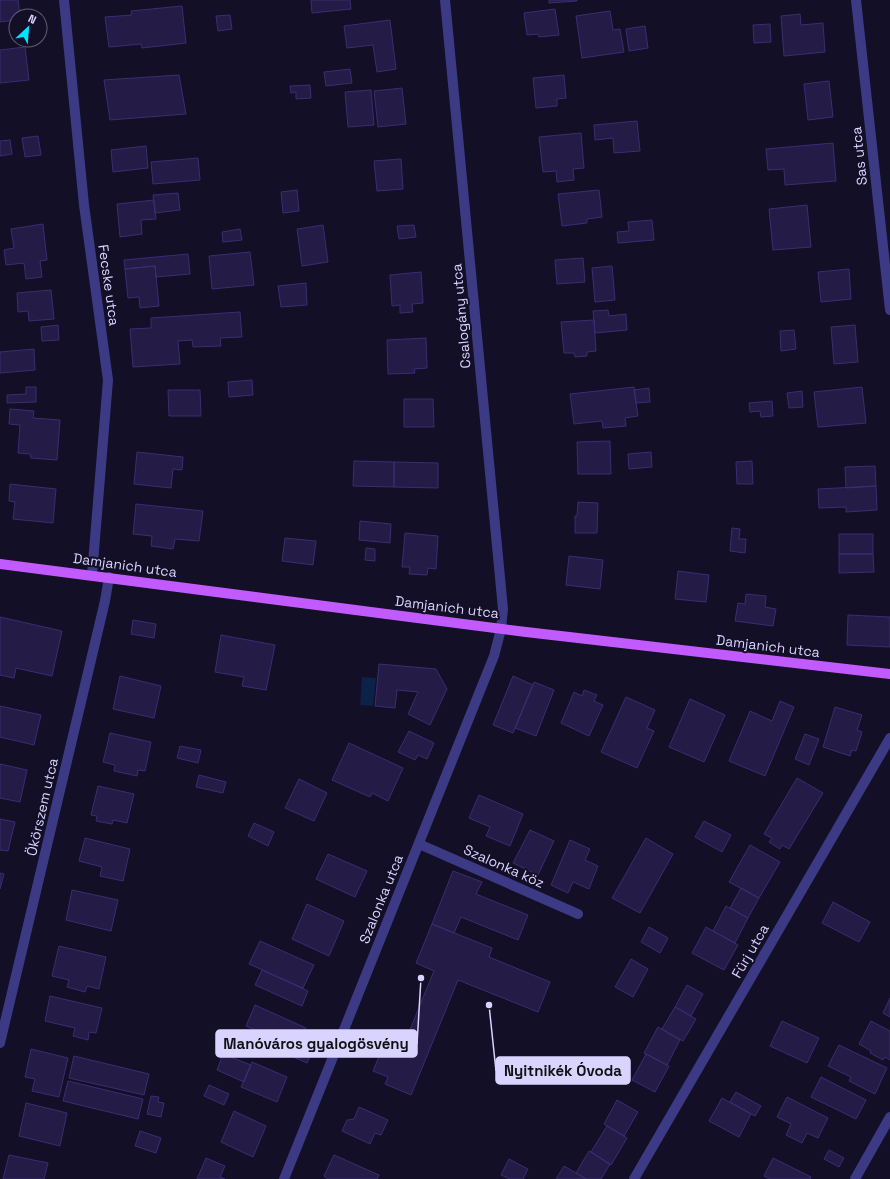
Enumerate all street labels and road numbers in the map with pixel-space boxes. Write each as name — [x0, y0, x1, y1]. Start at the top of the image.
street label: Sas utca — [847, 126, 871, 186]
street label: Fecske utca — [94, 243, 124, 327]
street label: Csalogány utca — [447, 263, 475, 369]
street label: Damjanich utca — [72, 549, 178, 581]
street label: Damjanich utca — [394, 592, 500, 622]
street label: Damjanich utca — [715, 631, 821, 661]
street label: Ökörszem utca — [22, 756, 62, 858]
street label: Szalonka köz — [461, 840, 547, 892]
street label: Szalonka utca — [355, 852, 407, 946]
street label: Fürj utca — [727, 921, 773, 981]

